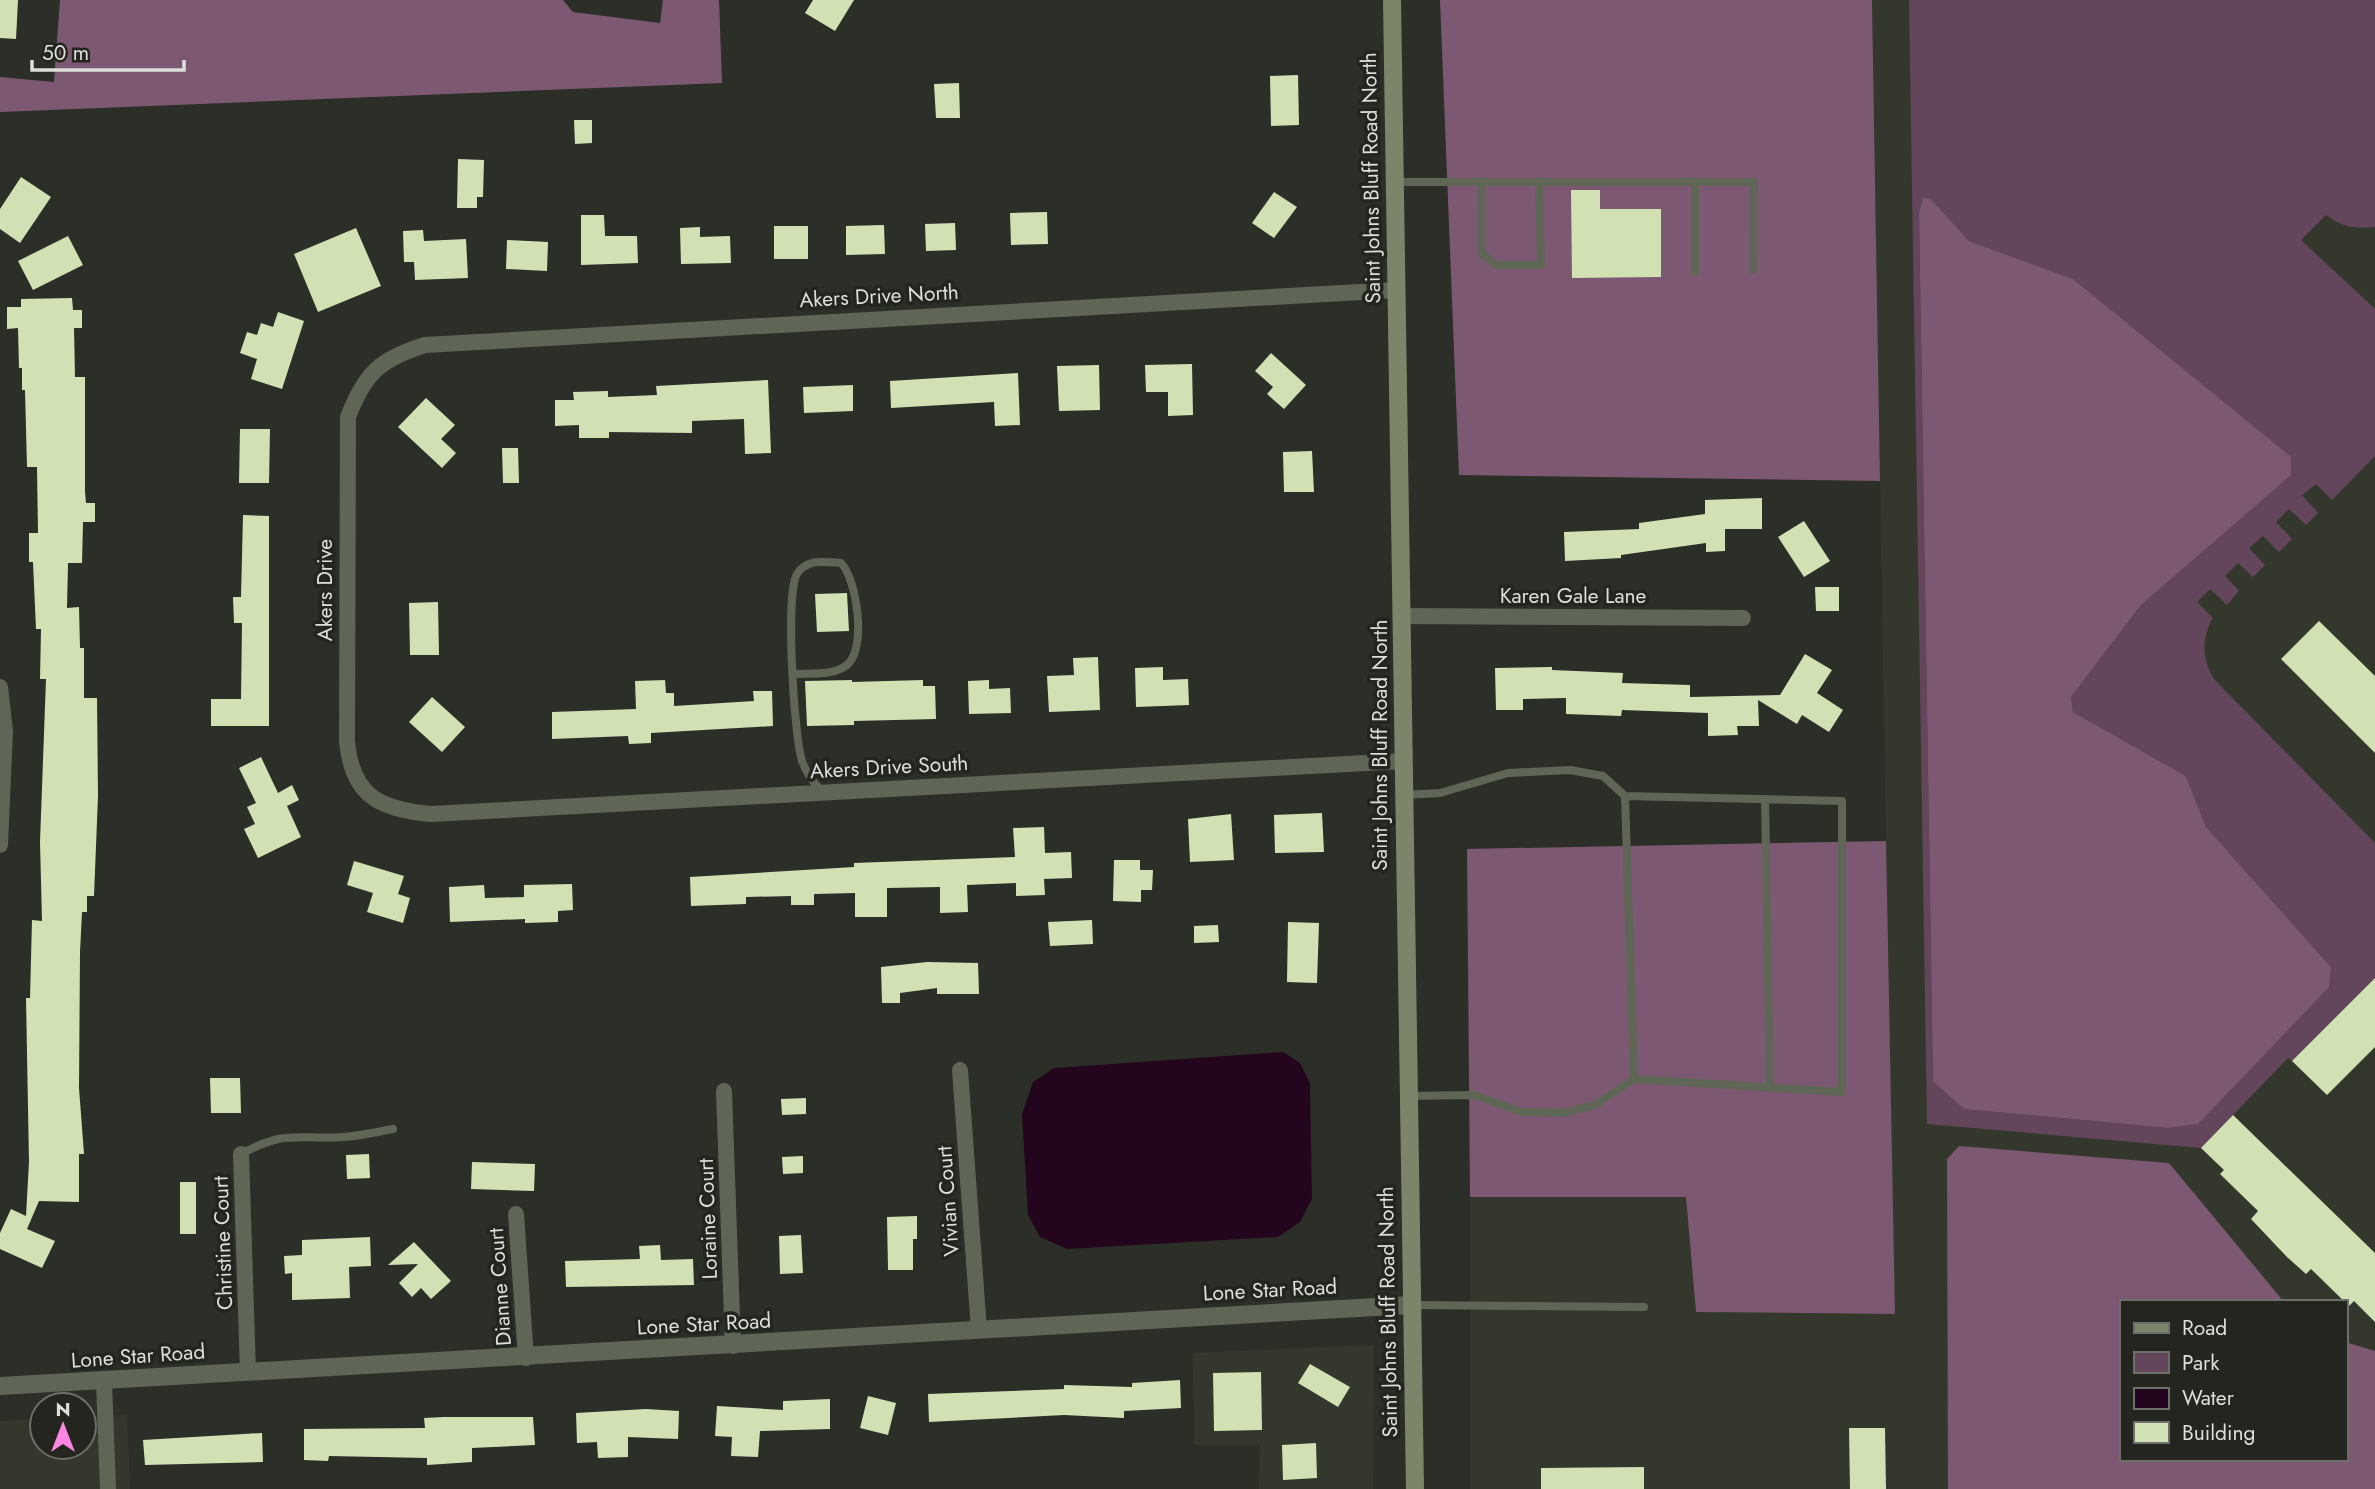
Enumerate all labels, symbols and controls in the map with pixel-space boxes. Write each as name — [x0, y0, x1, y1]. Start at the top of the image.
scale bar — [32, 28, 184, 72]
text: 50 m — [42, 38, 89, 68]
street label: Saint Johns Bluff Road North — [1354, 52, 1388, 304]
street label: Akers Drive North — [799, 277, 959, 315]
street label: Akers Drive — [310, 539, 340, 641]
street label: Karen Gale Lane — [1500, 581, 1647, 611]
street label: Saint Johns Bluff Road North — [1365, 619, 1395, 871]
street label: Akers Drive South — [809, 748, 969, 786]
street label: Vivian Court — [929, 1145, 967, 1257]
street label: Loraine Court — [691, 1158, 725, 1280]
street label: Christine Court — [206, 1175, 240, 1311]
street label: Saint Johns Bluff Road North — [1371, 1186, 1405, 1438]
street label: Dianne Court — [481, 1227, 519, 1347]
street label: Lone Star Road — [1202, 1272, 1338, 1308]
legend — [2120, 1300, 2347, 1461]
street label: Lone Star Road — [636, 1306, 772, 1342]
text: Road — [2182, 1313, 2227, 1343]
street label: Lone Star Road — [70, 1336, 206, 1376]
text: Park — [2182, 1348, 2220, 1378]
text: Water — [2182, 1383, 2235, 1413]
north arrow — [28, 1391, 98, 1461]
text: N — [55, 1396, 71, 1423]
text: Building — [2182, 1418, 2255, 1448]

